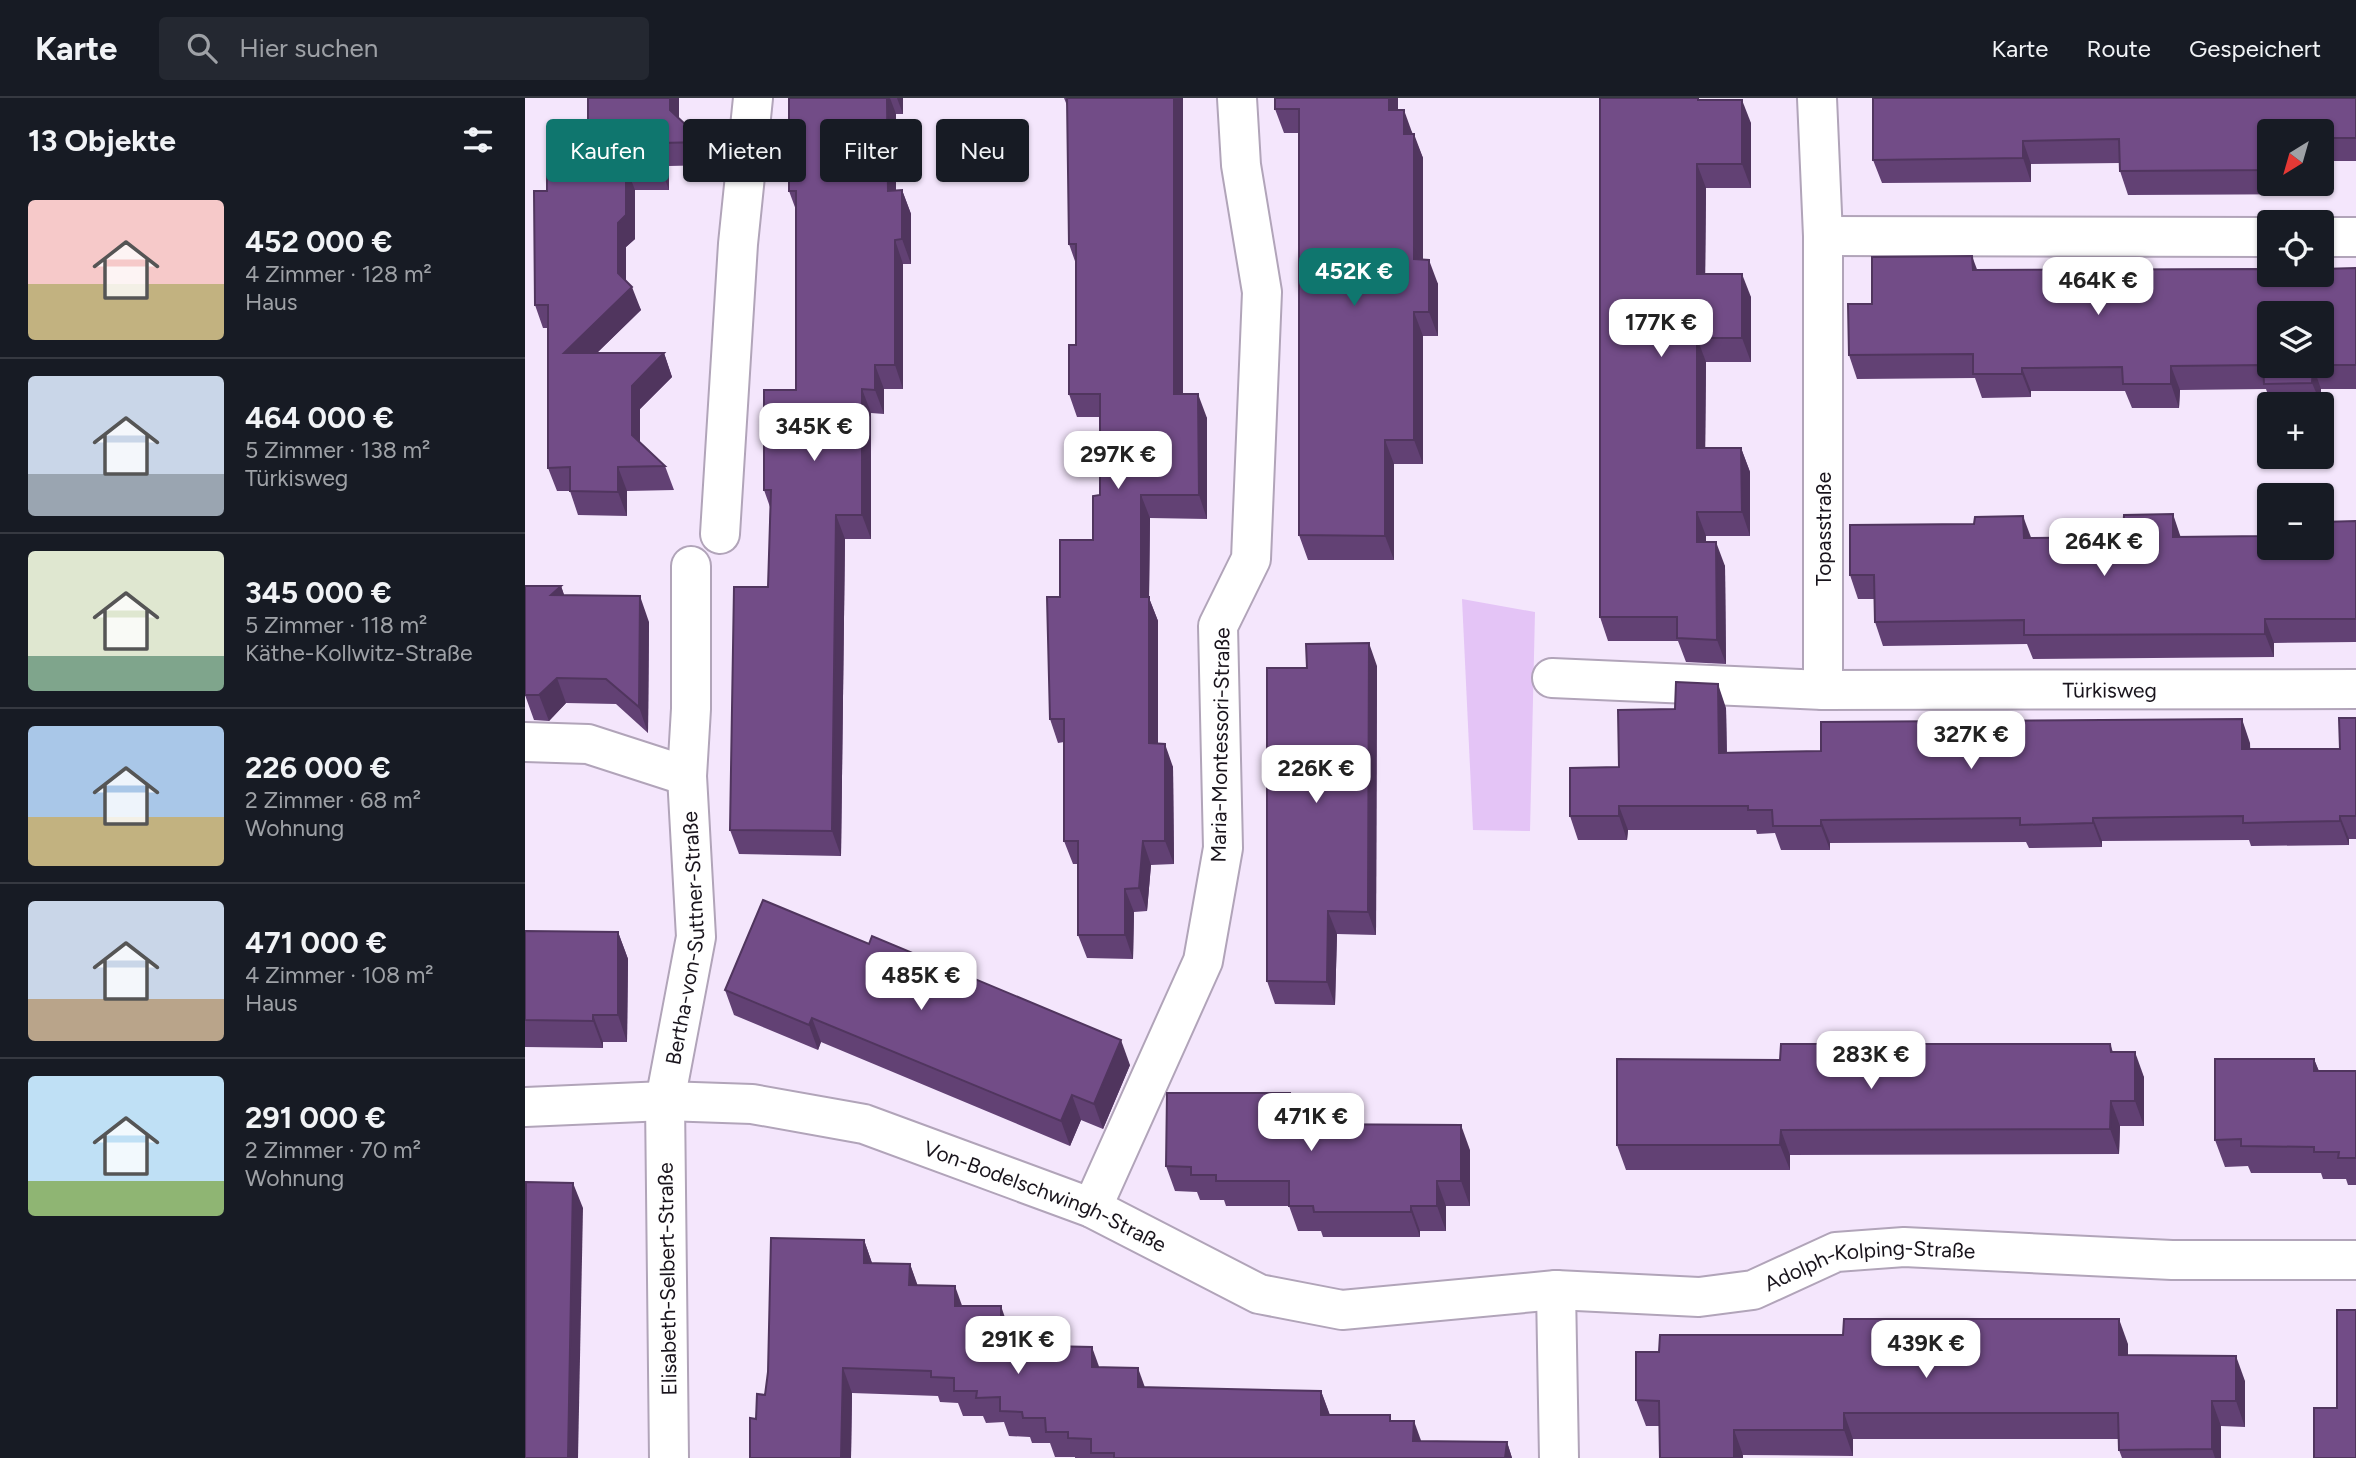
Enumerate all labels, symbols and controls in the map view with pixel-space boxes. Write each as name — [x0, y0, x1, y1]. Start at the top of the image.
search box — [159, 17, 649, 80]
text: Karte — [35, 29, 117, 68]
icon: search — [183, 29, 221, 67]
text: Hier suchen — [239, 32, 378, 64]
text: Karte — [1992, 34, 2048, 63]
text: Route — [2086, 34, 2151, 63]
text: Gespeichert — [2189, 34, 2321, 63]
chip: Kaufen — [546, 119, 669, 182]
chip: Mieten — [683, 119, 806, 182]
chip: Filter — [820, 119, 922, 182]
chip: Neu — [936, 119, 1029, 182]
north arrow — [2257, 119, 2335, 196]
map controls — [2257, 119, 2334, 560]
icon: filters — [459, 121, 497, 159]
text: 13 Objekte — [28, 122, 176, 159]
button: locate — [2257, 210, 2334, 287]
text: 452 000 € — [245, 223, 392, 260]
icon: home — [84, 228, 168, 312]
pin: 452K € — [1297, 248, 1411, 308]
text: 452K € — [1315, 257, 1393, 285]
pin: 464K € — [2041, 258, 2155, 317]
text: 4 Zimmer · 128 m² — [245, 260, 432, 288]
text: 464K € — [2058, 266, 2138, 294]
text: Haus — [245, 288, 298, 316]
pin: 177K € — [1604, 300, 1718, 359]
button: layers — [2257, 301, 2334, 378]
text: 177K € — [1625, 308, 1697, 336]
button: + — [2257, 392, 2334, 469]
text: 464 000 € — [245, 399, 394, 436]
icon: home — [84, 404, 168, 488]
pin: 345K € — [757, 404, 871, 463]
text: 345K € — [775, 412, 853, 440]
pin: 297K € — [1061, 432, 1175, 491]
text: 5 Zimmer · 138 m² — [245, 436, 430, 464]
text: 297K € — [1080, 440, 1156, 468]
text: Türkisweg — [245, 464, 348, 492]
street label: Topasstraße — [1811, 472, 1836, 586]
button: − — [2257, 483, 2334, 560]
pin: 264K € — [2047, 518, 2161, 578]
text: 264K € — [2065, 527, 2143, 555]
text: 345 000 € — [245, 574, 392, 611]
icon: home — [84, 579, 168, 663]
text: 5 Zimmer · 118 m² — [245, 611, 427, 639]
street label: Maria-Montessori-Straße — [1205, 627, 1235, 863]
text: Käthe-Kollwitz-Straße — [245, 639, 473, 667]
street label: Türkisweg — [2063, 677, 2157, 702]
pin: 327K € — [1914, 712, 2028, 771]
text: 327K € — [1933, 720, 2009, 748]
pin: 226K € — [1259, 746, 1373, 805]
text: 226 000 € — [245, 749, 391, 786]
icon: home — [84, 754, 168, 838]
text: 226K € — [1278, 754, 1354, 782]
text: 2 Zimmer · 68 m² — [245, 786, 421, 814]
street label: Bertha-von-Suttner-Straße — [660, 811, 709, 1067]
text: Wohnung — [245, 814, 344, 842]
text: 471 000 € — [245, 924, 387, 961]
icon: home — [84, 929, 168, 1013]
pin: 485K € — [864, 953, 978, 1012]
text: 4 Zimmer · 108 m² — [245, 961, 434, 989]
text: 485K € — [882, 961, 960, 989]
text: Haus — [245, 989, 298, 1017]
pin: 283K € — [1814, 1032, 1928, 1091]
text: 283K € — [1833, 1040, 1909, 1068]
pin: 471K € — [1254, 1094, 1368, 1153]
text: 291 000 € — [245, 1099, 386, 1136]
text: 471K € — [1274, 1102, 1348, 1130]
icon: home — [84, 1104, 168, 1188]
street label: Von-Bodelschwingh-Straße — [921, 1135, 1171, 1257]
text: 2 Zimmer · 70 m² — [245, 1136, 421, 1164]
street label: Elisabeth-Selbert-Straße — [652, 1162, 682, 1396]
text: Wohnung — [245, 1164, 344, 1192]
street label: Adolph-Kolping-Straße — [1760, 1234, 1976, 1296]
pin: 291K € — [961, 1316, 1075, 1376]
pin: 439K € — [1869, 1320, 1983, 1380]
text: 291K € — [981, 1325, 1055, 1353]
text: 439K € — [1887, 1329, 1965, 1357]

